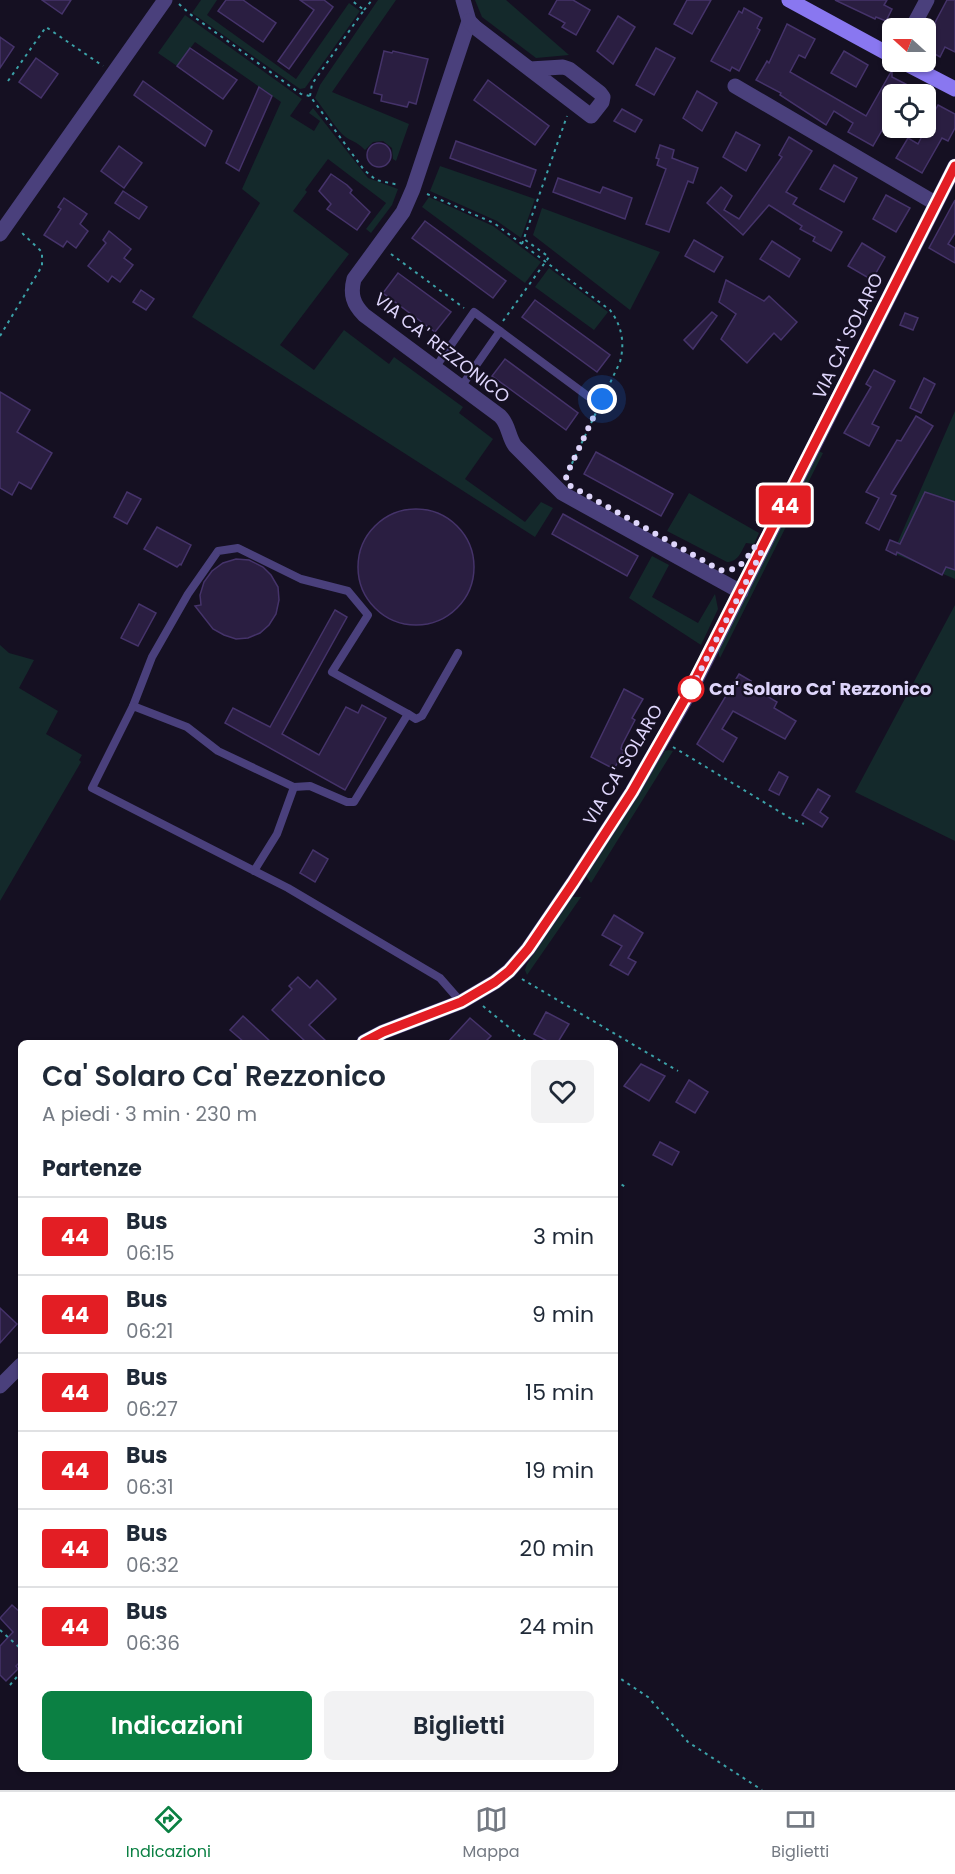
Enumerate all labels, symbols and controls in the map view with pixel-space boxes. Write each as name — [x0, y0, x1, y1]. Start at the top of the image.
north arrow — [882, 18, 936, 72]
map controls — [882, 18, 936, 138]
button: locate — [882, 84, 936, 138]
street label: VIA CA' SOLARO — [806, 269, 889, 403]
street label: VIA CA' REZZONICO — [369, 287, 515, 409]
your location — [587, 384, 617, 414]
line badge: 44 — [758, 486, 812, 524]
text: 44 — [771, 491, 799, 520]
marker: Ca' Solaro Ca' Rezzonico — [678, 676, 704, 702]
place label: Ca' Solaro Ca' Rezzonico — [709, 676, 931, 701]
street label: VIA CA' SOLARO — [577, 700, 669, 830]
text: Ca' Solaro Ca' Rezzonico — [42, 1057, 386, 1096]
button: heart — [531, 1060, 594, 1123]
text: A piedi · 3 min · 230 m — [42, 1100, 257, 1128]
text: Partenze — [42, 1153, 142, 1184]
text: Bus — [126, 1206, 168, 1237]
text: 3 min — [533, 1221, 594, 1252]
text: 44 — [61, 1222, 89, 1251]
text: 06:15 — [126, 1239, 174, 1267]
text: Bus — [126, 1284, 168, 1315]
text: 9 min — [532, 1299, 594, 1330]
text: 44 — [61, 1300, 89, 1329]
text: 06:21 — [126, 1317, 173, 1345]
text: Bus — [126, 1362, 168, 1393]
text: 15 min — [525, 1377, 594, 1408]
text: 44 — [61, 1378, 89, 1407]
text: 06:27 — [126, 1395, 178, 1423]
text: Bus — [126, 1440, 168, 1471]
text: 19 min — [525, 1455, 594, 1486]
text: 44 — [61, 1456, 89, 1485]
text: 06:31 — [126, 1473, 174, 1501]
text: Bus — [126, 1518, 168, 1549]
text: 20 min — [520, 1533, 594, 1564]
text: 44 — [61, 1534, 89, 1563]
text: 06:32 — [126, 1551, 179, 1579]
text: Bus — [126, 1596, 168, 1627]
text: 24 min — [519, 1611, 594, 1642]
text: 44 — [61, 1612, 89, 1641]
text: 06:36 — [126, 1629, 180, 1657]
button: Indicazioni — [42, 1691, 312, 1760]
button: Biglietti — [324, 1691, 594, 1760]
tab: Indicazioni — [126, 1803, 211, 1864]
tab: Mappa — [463, 1803, 520, 1864]
tab: Biglietti — [771, 1803, 829, 1864]

